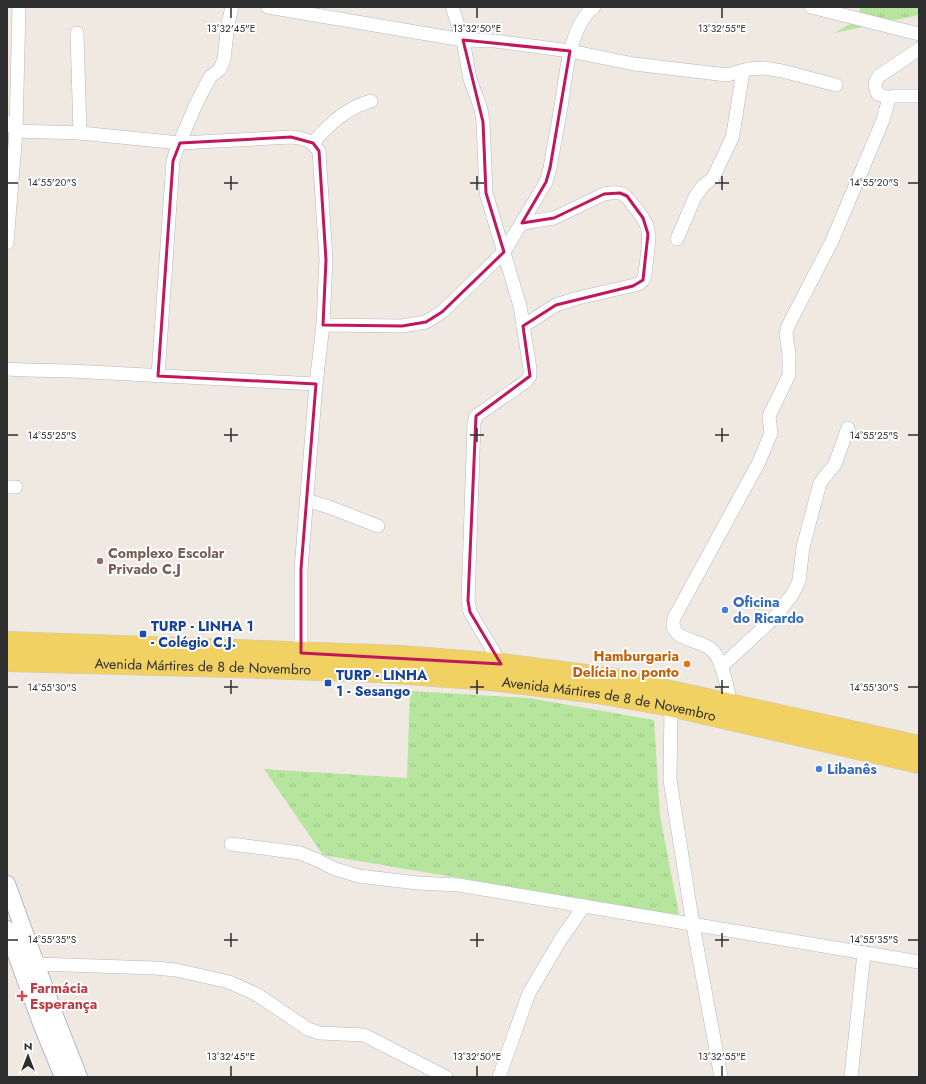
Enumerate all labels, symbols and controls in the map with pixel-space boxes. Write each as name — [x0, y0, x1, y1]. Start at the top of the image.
text: 13°32'45"E — [207, 21, 255, 36]
text: 13°32'50"E — [453, 21, 501, 36]
text: 13°32'55"E — [698, 21, 746, 36]
text: 14°55'20"S — [27, 175, 77, 190]
text: 14°55'20"S — [849, 175, 899, 190]
text: 14°55'25"S — [28, 428, 77, 443]
text: 14°55'25"S — [850, 428, 899, 443]
place label: Complexo Escolar Privado C.J — [108, 543, 225, 579]
marker: Complexo Escolar Privado C.J — [95, 556, 105, 566]
place label: Oficina do Ricardo — [733, 592, 804, 628]
marker: Oficina do Ricardo — [720, 605, 730, 615]
place label: TURP - LINHA 1 - Colégio C.J. — [151, 616, 254, 652]
marker: TURP - LINHA 1 - Colégio C.J. — [138, 629, 148, 639]
place label: Hamburgaria Delícia no ponto — [572, 646, 679, 682]
street label: Avenida Mártires de 8 de Novembro — [94, 653, 312, 680]
marker: Hamburgaria Delícia no ponto — [682, 659, 692, 669]
place label: TURP - LINHA 1 - Sesango — [336, 665, 428, 701]
street label: Avenida Mártires de 8 de Novembro — [501, 672, 718, 726]
marker: TURP - LINHA 1 - Sesango — [323, 678, 333, 688]
text: 14°55'30"S — [28, 680, 77, 695]
text: 14°55'30"S — [850, 680, 899, 695]
place label: Libanês — [827, 759, 878, 779]
marker: Libanês — [814, 764, 824, 774]
text: 14°55'35"S — [28, 932, 77, 947]
text: 14°55'35"S — [850, 932, 899, 947]
place label: Farmácia Esperança — [30, 978, 97, 1014]
marker: Farmácia Esperança — [17, 991, 27, 1001]
north arrow — [8, 1036, 48, 1076]
text: N — [24, 1038, 32, 1054]
text: 13°32'45"E — [207, 1049, 255, 1064]
text: 13°32'50"E — [453, 1049, 501, 1064]
text: 13°32'55"E — [698, 1049, 746, 1064]

